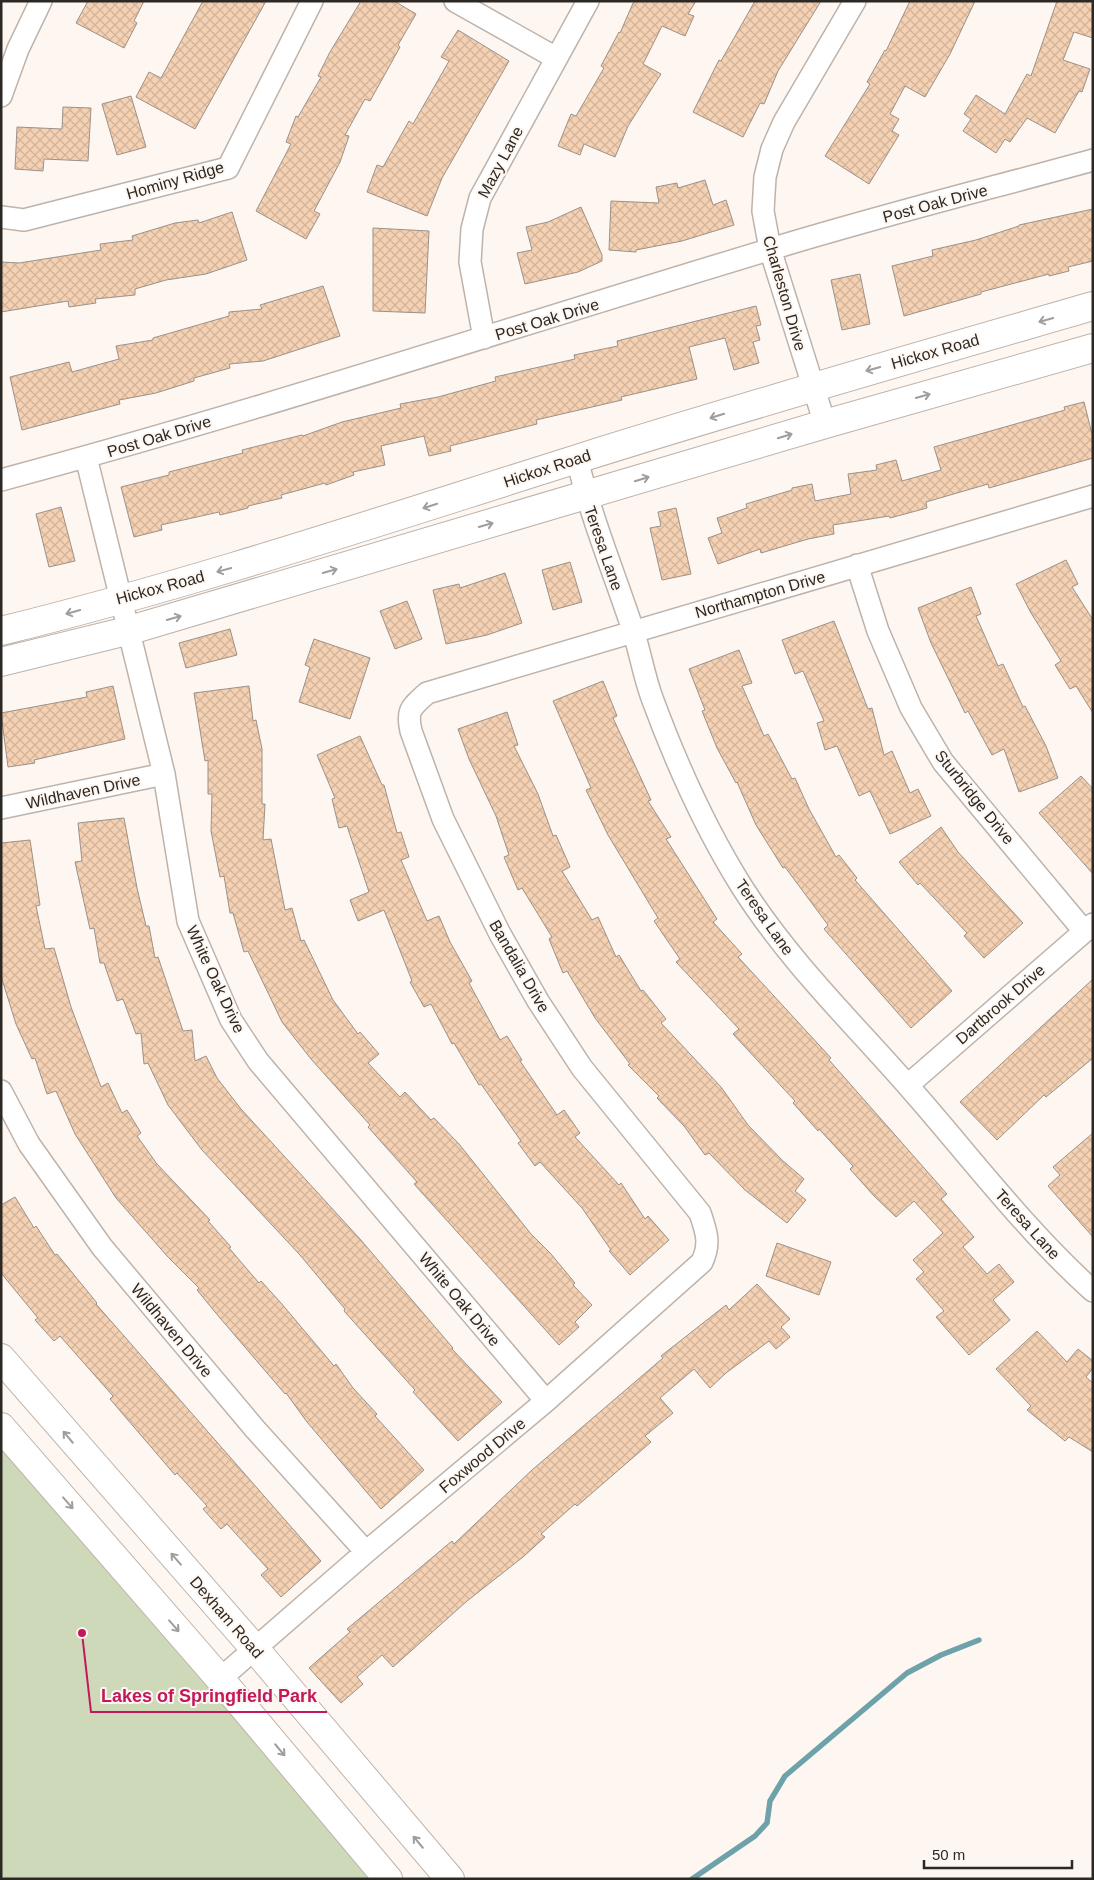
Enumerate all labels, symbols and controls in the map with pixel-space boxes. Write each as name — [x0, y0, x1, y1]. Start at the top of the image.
street label: Mazy Lane — [475, 124, 526, 201]
street label: Hominy Ridge — [124, 158, 226, 202]
street label: Post Oak Drive — [881, 181, 989, 226]
street label: Charleston Drive — [760, 234, 809, 353]
street label: Post Oak Drive — [493, 296, 601, 343]
one-way arrow — [1038, 315, 1054, 325]
street label: Hickox Road — [889, 331, 981, 372]
one-way arrow — [865, 365, 881, 375]
one-way arrow — [914, 391, 930, 401]
one-way arrow — [710, 411, 726, 421]
street label: Post Oak Drive — [105, 413, 213, 460]
one-way arrow — [777, 430, 793, 440]
street label: Hickox Road — [501, 446, 593, 491]
one-way arrow — [633, 474, 649, 483]
one-way arrow — [423, 501, 439, 511]
street label: Teresa Lane — [581, 504, 626, 593]
one-way arrow — [477, 520, 493, 530]
one-way arrow — [216, 566, 232, 575]
one-way arrow — [322, 566, 338, 576]
street label: Hickox Road — [114, 568, 206, 607]
street label: Northampton Drive — [693, 568, 827, 621]
one-way arrow — [65, 607, 81, 617]
one-way arrow — [166, 612, 182, 622]
street label: Sturbridge Drive — [932, 747, 1018, 848]
street label: Wildhaven Drive — [24, 771, 142, 812]
street label: Teresa Lane — [732, 876, 797, 958]
street label: Bandalia Drive — [486, 917, 553, 1016]
street label: White Oak Drive — [183, 923, 248, 1036]
street label: Dartbrook Drive — [952, 961, 1048, 1048]
street label: Teresa Lane — [992, 1186, 1063, 1263]
street label: White Oak Drive — [416, 1249, 504, 1349]
street label: Wildhaven Drive — [128, 1280, 216, 1380]
street label: Foxwood Drive — [436, 1415, 529, 1496]
one-way arrow — [63, 1431, 74, 1444]
one-way arrow — [62, 1497, 73, 1510]
one-way arrow — [170, 1553, 181, 1566]
street label: Dexham Road — [187, 1573, 267, 1662]
one-way arrow — [169, 1619, 180, 1632]
callout: Lakes of Springfield Park — [91, 1679, 327, 1712]
text: Lakes of Springfield Park — [101, 1686, 318, 1706]
one-way arrow — [274, 1743, 285, 1756]
one-way arrow — [413, 1835, 424, 1848]
scale bar — [924, 1838, 1072, 1870]
text: 50 m — [932, 1846, 965, 1863]

